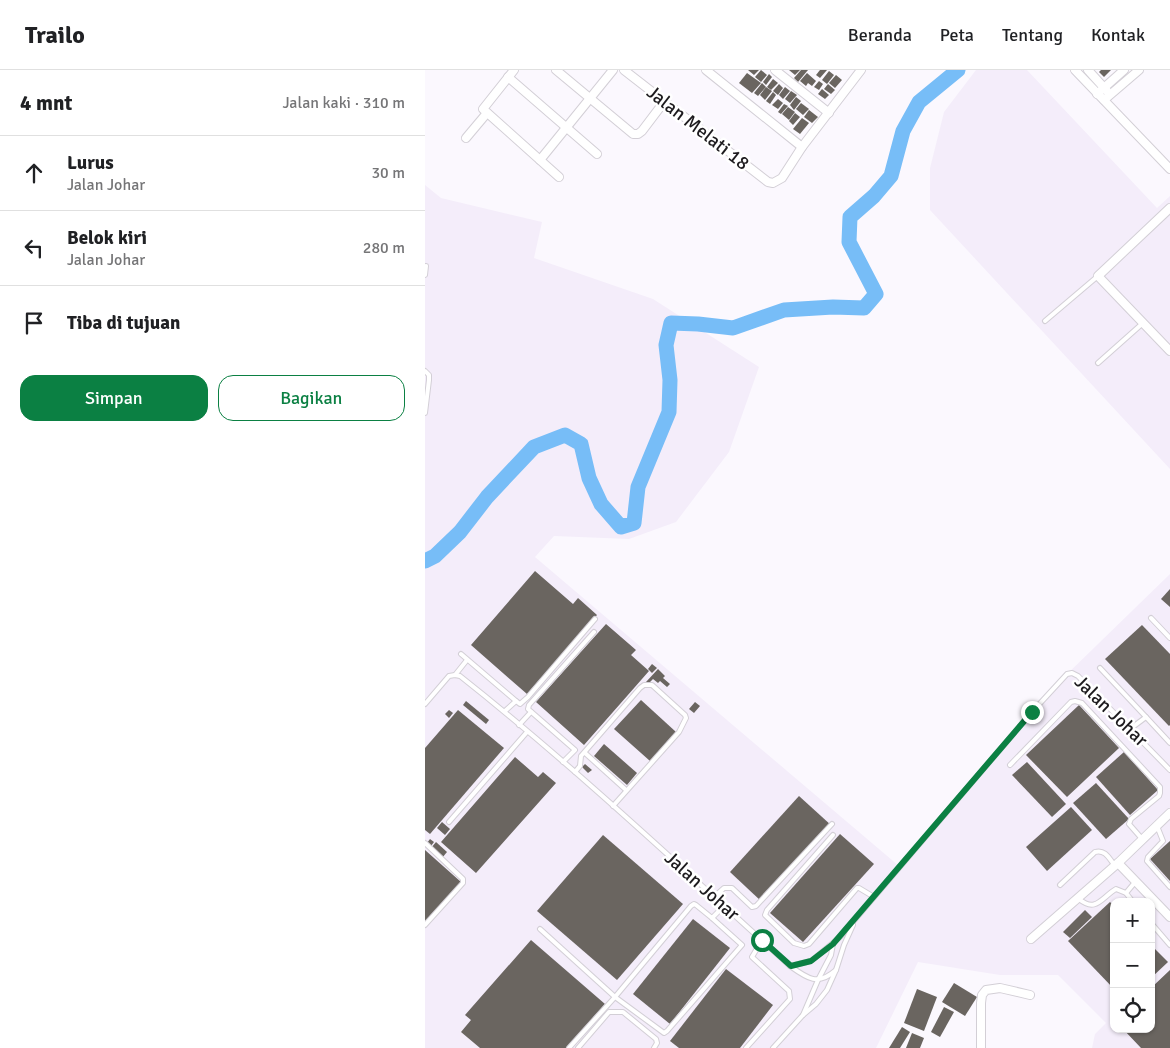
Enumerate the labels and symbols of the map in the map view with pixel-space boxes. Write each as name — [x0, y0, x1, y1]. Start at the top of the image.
street label: Jalan Melati 18 — [642, 80, 754, 176]
street label: Jalan Johar — [1069, 670, 1153, 752]
route end — [1021, 701, 1044, 724]
street label: Jalan Johar — [659, 846, 745, 926]
route start — [751, 929, 774, 952]

